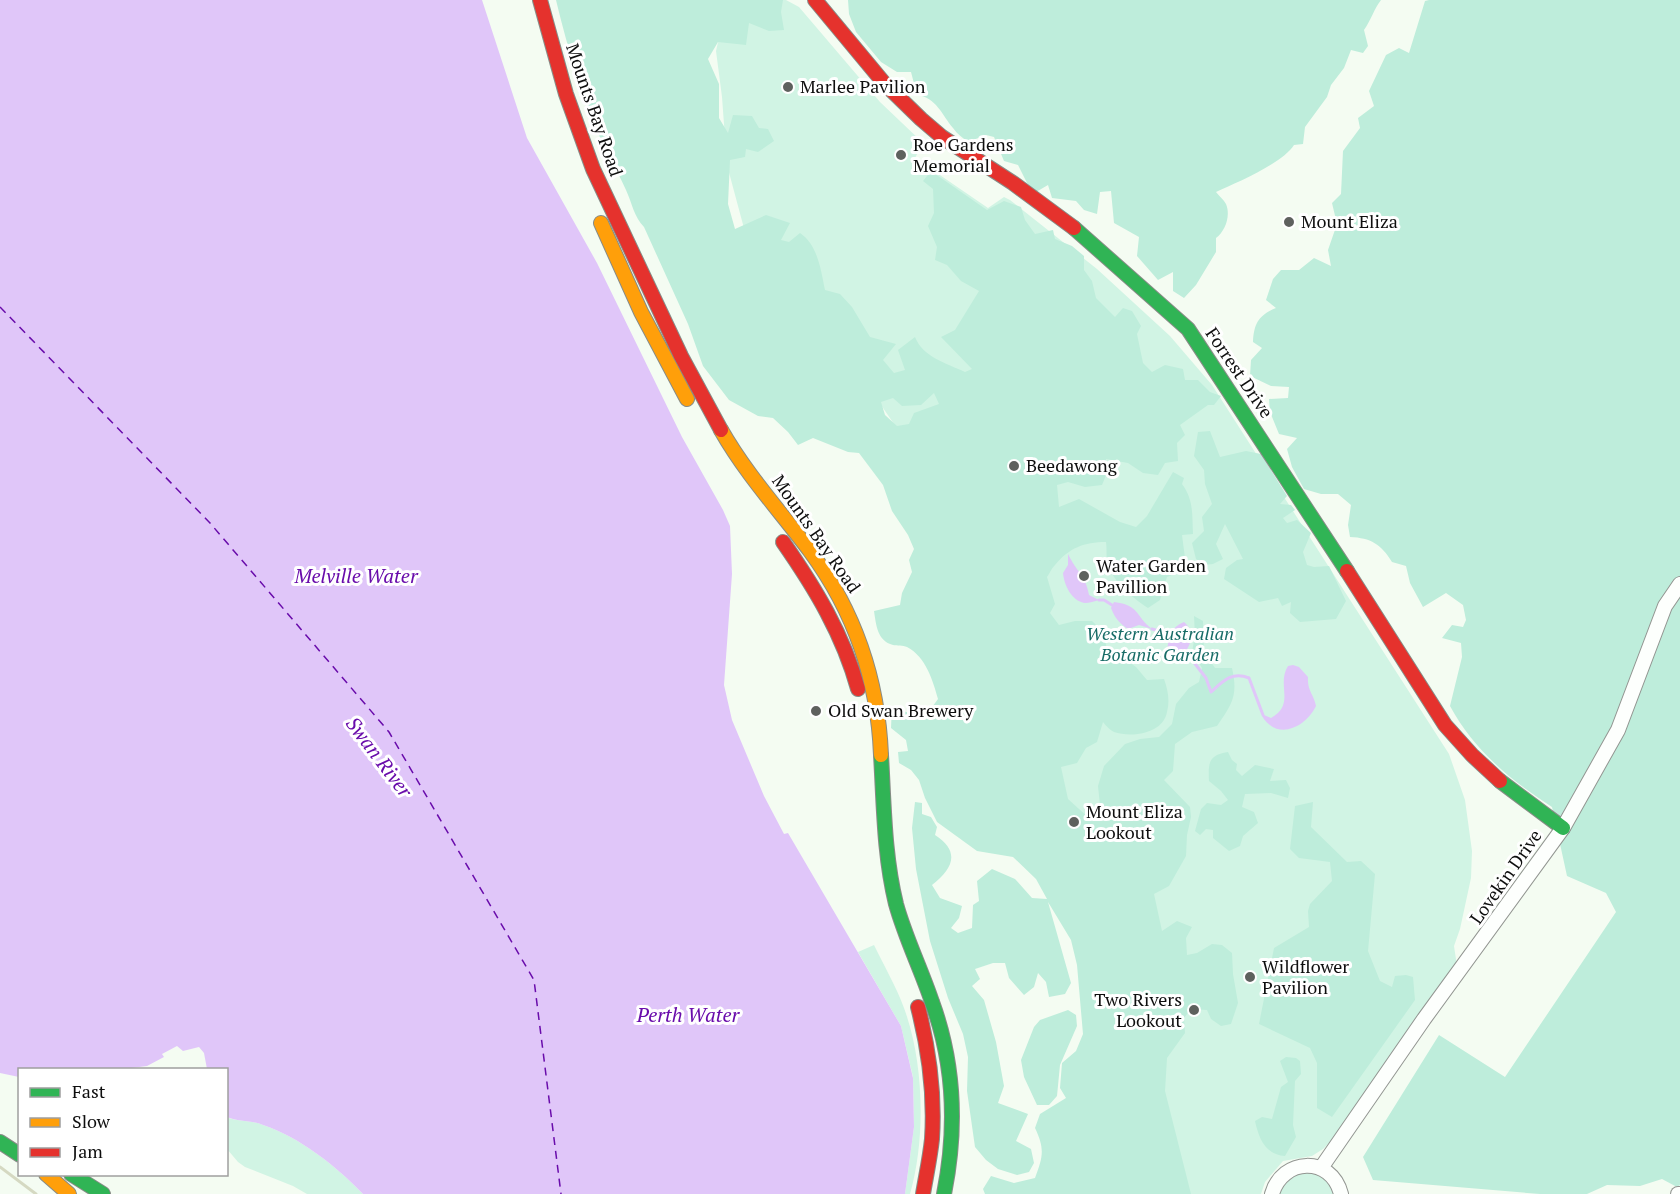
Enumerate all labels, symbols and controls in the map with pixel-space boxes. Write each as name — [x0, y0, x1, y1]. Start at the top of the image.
street label: Mounts Bay Road — [561, 40, 629, 179]
place label: Marlee Pavilion — [800, 74, 926, 98]
marker: Marlee Pavilion — [781, 80, 795, 94]
place label: Roe Gardens Memorial — [913, 132, 1013, 177]
marker: Roe Gardens Memorial — [894, 148, 908, 162]
place label: Mount Eliza — [1301, 209, 1398, 233]
marker: Mount Eliza — [1282, 215, 1296, 229]
street label: Forrest Drive — [1201, 322, 1279, 422]
place label: Beedawong — [1026, 453, 1118, 477]
marker: Beedawong — [1007, 459, 1021, 473]
street label: Mounts Bay Road — [767, 470, 867, 597]
place label: Water Garden Pavillion — [1096, 553, 1206, 598]
water label: Melville Water — [293, 562, 419, 589]
marker: Water Garden Pavillion — [1077, 569, 1091, 583]
park label: Western Australian Botanic Garden — [1086, 621, 1234, 666]
place label: Old Swan Brewery — [828, 698, 974, 722]
marker: Old Swan Brewery — [809, 704, 823, 718]
water label: Swan River — [340, 711, 419, 804]
place label: Mount Eliza Lookout — [1086, 799, 1183, 844]
marker: Mount Eliza Lookout — [1067, 815, 1081, 829]
street label: Lovekin Drive — [1464, 824, 1547, 928]
place label: Wildflower Pavilion — [1262, 954, 1349, 999]
marker: Wildflower Pavilion — [1243, 970, 1257, 984]
place label: Two Rivers Lookout — [1094, 987, 1182, 1032]
water label: Perth Water — [636, 1001, 741, 1028]
marker: Two Rivers Lookout — [1187, 1003, 1201, 1017]
legend — [18, 1068, 228, 1176]
text: Fast — [72, 1079, 106, 1103]
text: Slow — [72, 1109, 111, 1133]
text: Jam — [72, 1139, 103, 1163]

